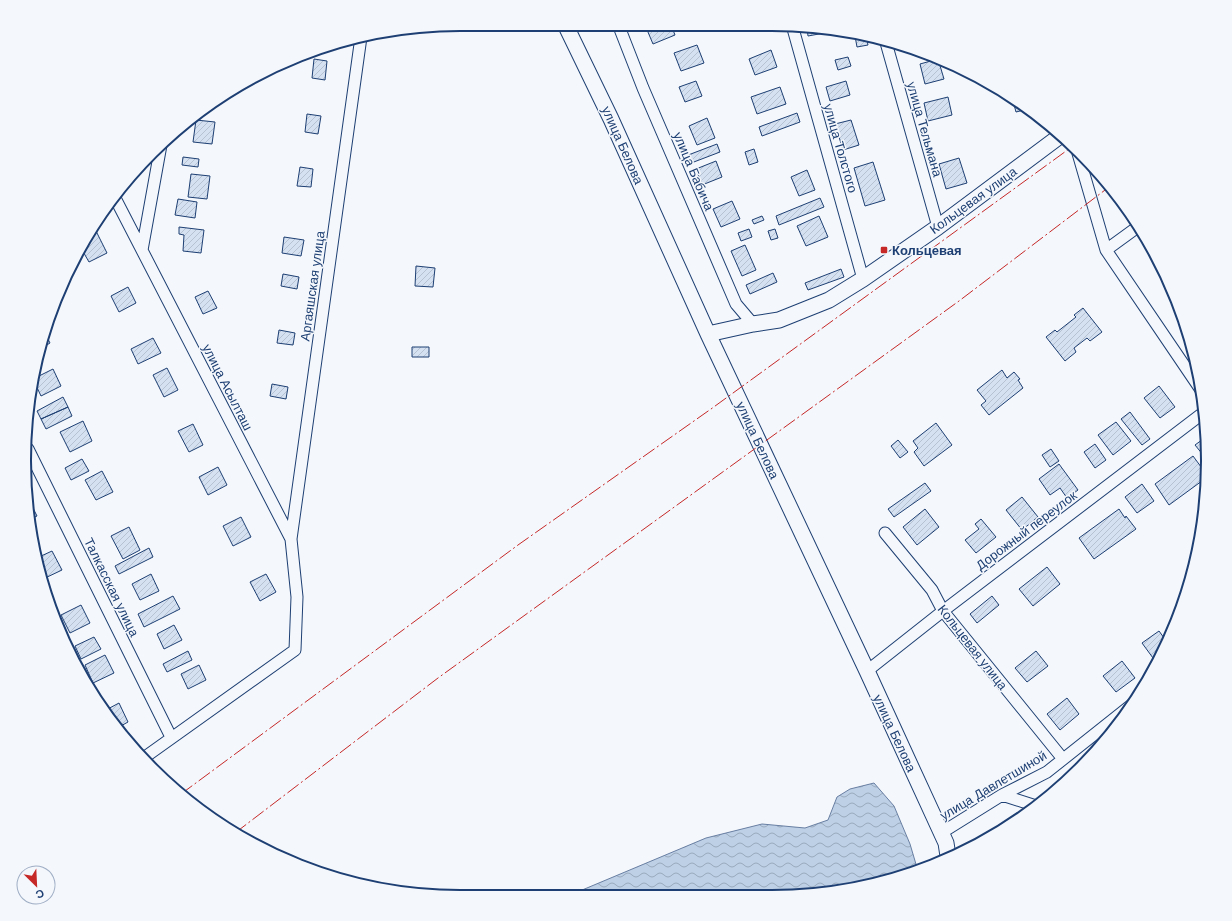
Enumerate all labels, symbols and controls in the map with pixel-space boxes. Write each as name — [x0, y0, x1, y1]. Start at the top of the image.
street label: улица Тельмана — [904, 80, 945, 179]
street label: улица Толстого — [821, 102, 860, 194]
street label: улица Белова — [599, 104, 647, 187]
street label: улица Бабича — [670, 130, 717, 213]
street label: Кольцевая улица — [927, 163, 1020, 237]
street label: Аргаяшская улица — [297, 229, 328, 342]
place label: Кольцевая — [892, 243, 962, 258]
marker: Кольцевая — [879, 245, 889, 255]
street label: улица Асылташ — [199, 342, 256, 433]
street label: улица Белова — [733, 399, 782, 482]
street label: Дорожный переулок — [973, 488, 1080, 573]
street label: Талкасская улица — [81, 535, 142, 640]
street label: Кольцевая улица — [935, 602, 1011, 693]
street label: улица Белова — [870, 692, 919, 775]
street label: улица Давлетшиной — [937, 748, 1049, 823]
north arrow — [16, 865, 56, 905]
text: С — [34, 887, 46, 901]

